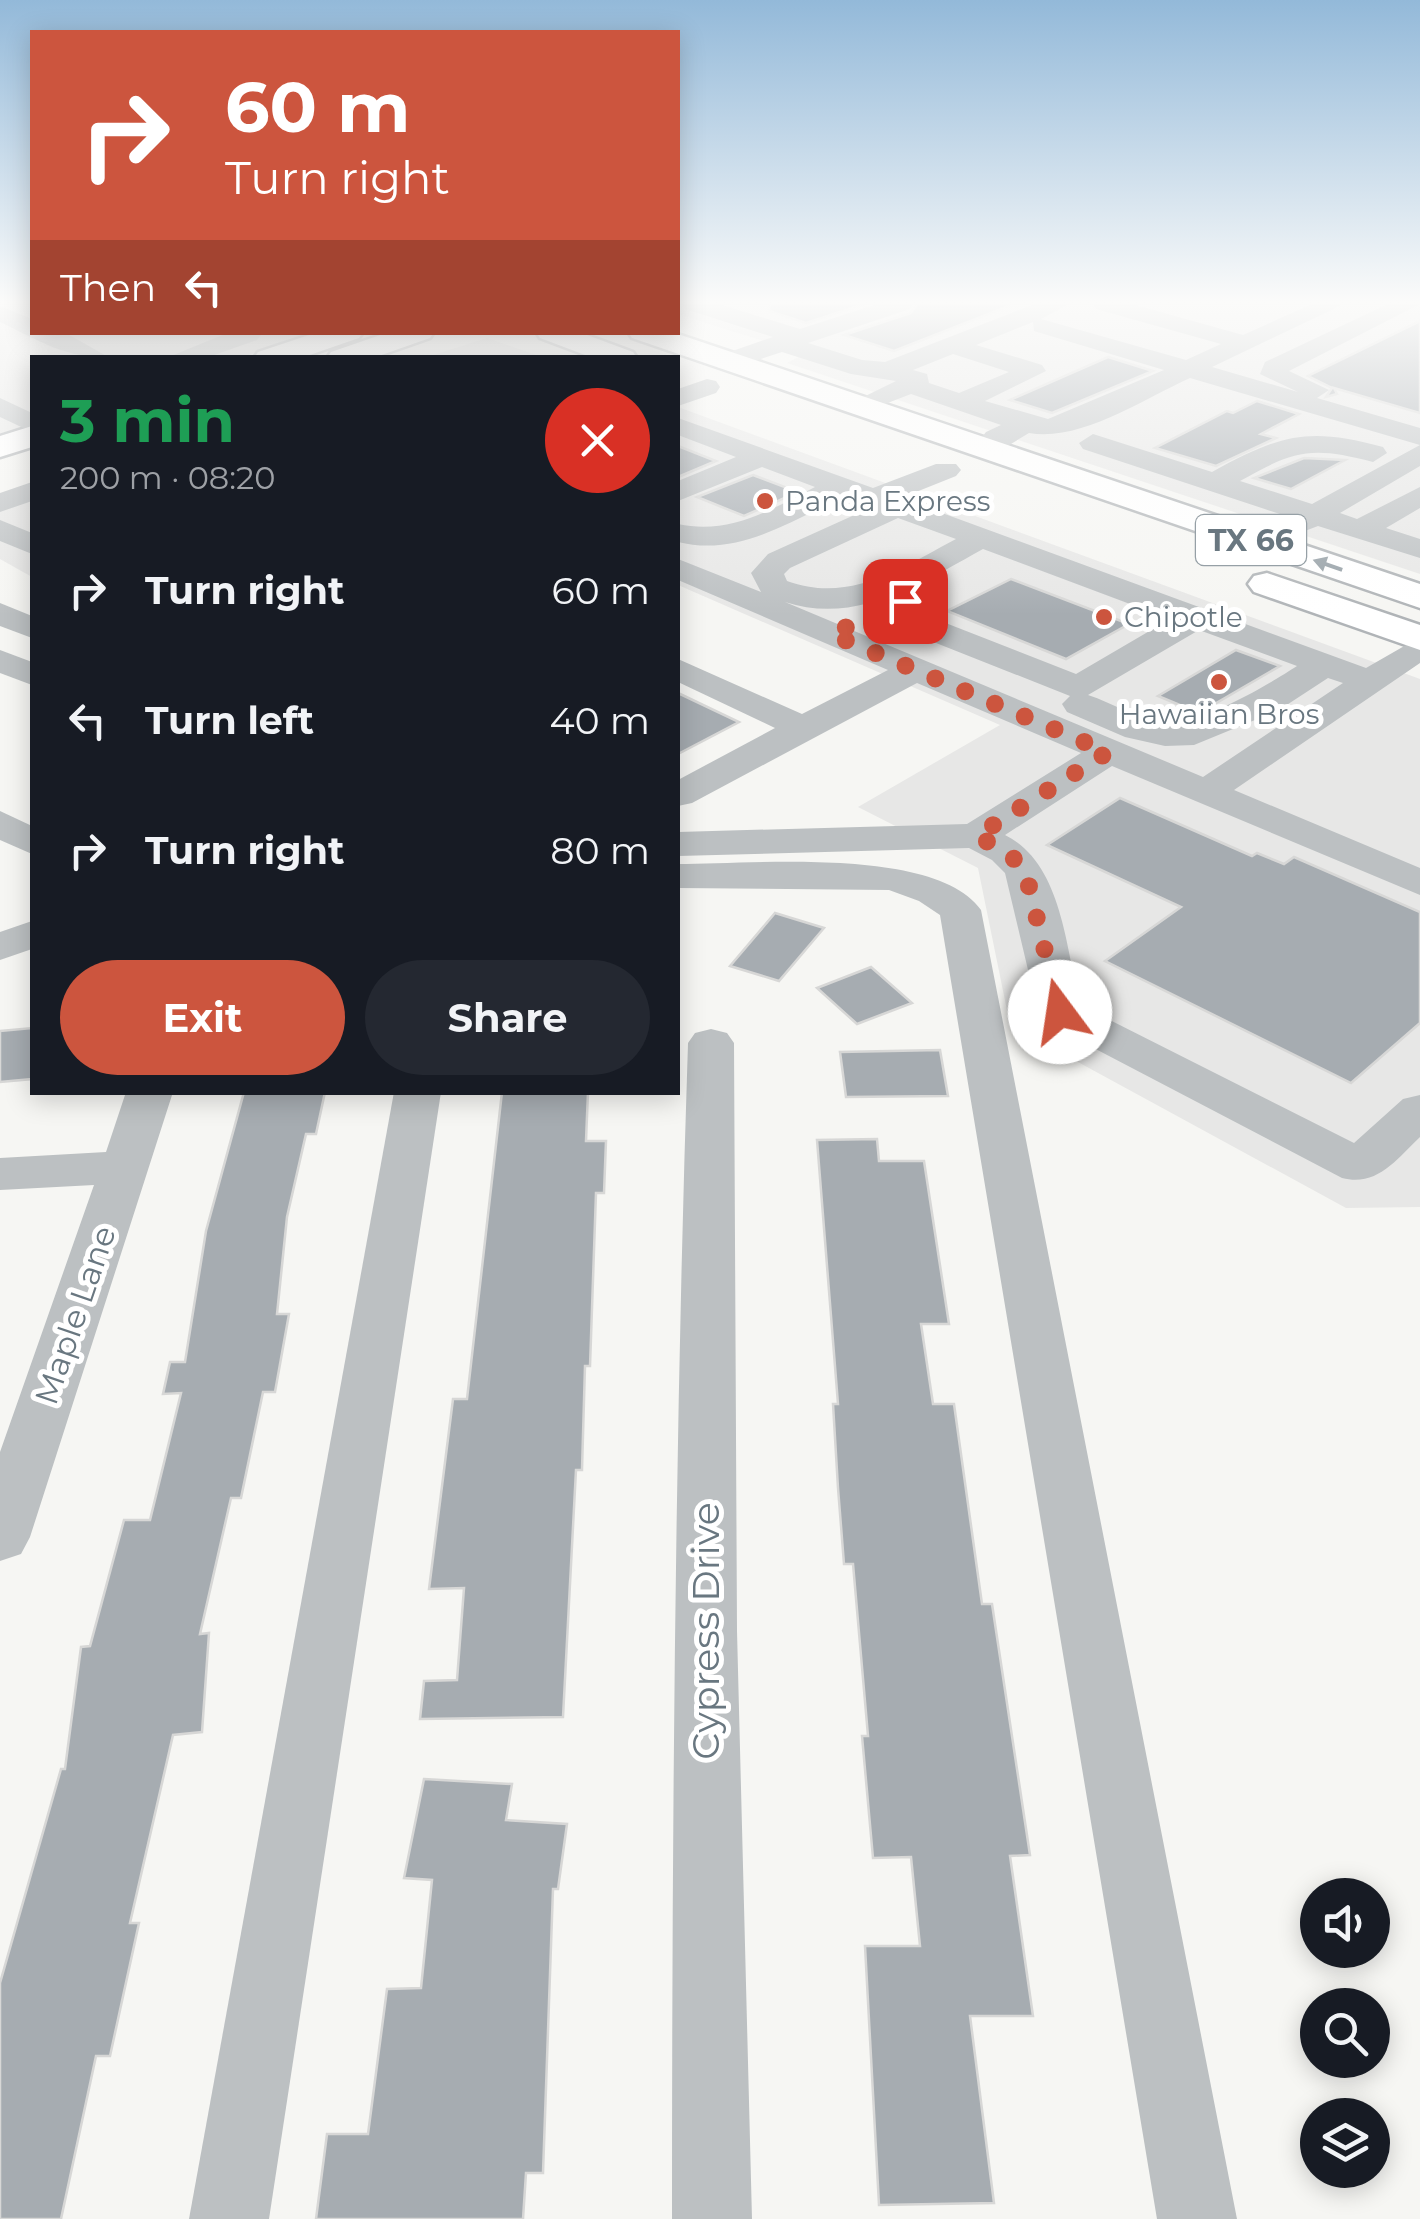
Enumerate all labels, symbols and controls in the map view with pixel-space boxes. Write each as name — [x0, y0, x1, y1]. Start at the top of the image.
text: 60 m — [225, 64, 410, 150]
icon: right — [60, 70, 190, 200]
text: Turn right — [225, 150, 450, 205]
icon: left — [176, 260, 231, 315]
text: Then — [60, 264, 156, 311]
text: 3 min — [60, 384, 235, 457]
button: close — [545, 388, 650, 493]
text: 200 m · 08:20 — [60, 458, 275, 497]
place label: Panda Express — [785, 484, 990, 518]
marker: Panda Express — [754, 490, 776, 512]
road number: TX 66 — [1196, 515, 1306, 565]
one-way arrow — [1312, 557, 1342, 572]
pin — [863, 559, 948, 644]
icon: right — [60, 563, 115, 618]
text: Turn right — [145, 567, 344, 614]
text: 60 m — [551, 567, 650, 614]
icon: arrive — [878, 574, 933, 629]
place label: Chipotle — [1124, 600, 1243, 634]
marker: Chipotle — [1093, 606, 1115, 628]
marker: Hawaiian Bros — [1208, 671, 1230, 693]
icon: left — [60, 693, 115, 748]
text: Turn left — [145, 697, 314, 744]
text: 40 m — [549, 697, 650, 744]
place label: Hawaiian Bros — [1119, 697, 1319, 731]
icon: right — [60, 823, 115, 878]
text: Turn right — [145, 827, 344, 874]
text: 80 m — [550, 827, 650, 874]
button: Exit — [60, 960, 345, 1075]
button: Share — [365, 960, 650, 1075]
position arrow — [1008, 960, 1112, 1064]
street label: Maple Lane — [26, 1221, 124, 1409]
street label: Cypress Drive — [682, 1502, 729, 1760]
map controls — [1300, 1878, 1390, 2188]
button: sound — [1300, 1878, 1390, 1968]
button: search — [1300, 1988, 1390, 2078]
button: layers — [1300, 2098, 1390, 2188]

